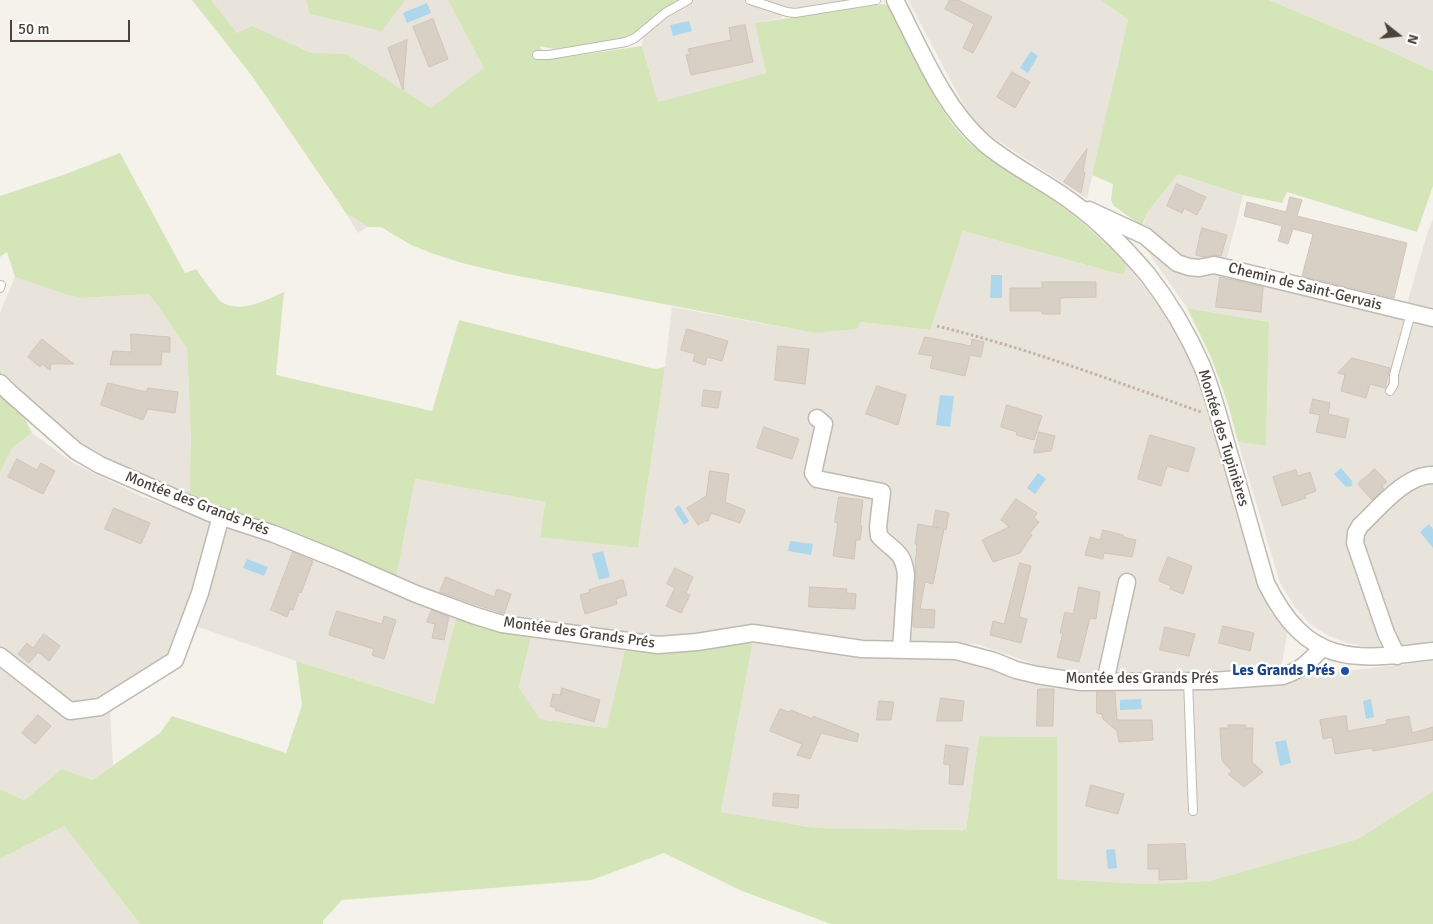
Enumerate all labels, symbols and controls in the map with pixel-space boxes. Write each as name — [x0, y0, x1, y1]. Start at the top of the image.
scale bar — [12, 10, 132, 42]
north arrow — [1373, 10, 1423, 60]
text: 50 m — [18, 20, 49, 38]
text: N — [1403, 32, 1422, 46]
street label: Chemin de Saint-Gervais — [1226, 259, 1384, 315]
street label: Montée des Tupinières — [1194, 367, 1252, 509]
street label: Montée des Grands Prés — [122, 468, 272, 540]
street label: Montée des Grands Prés — [502, 613, 656, 653]
place label: Les Grands Prés — [1232, 662, 1335, 680]
marker: Les Grands Prés — [1339, 665, 1351, 677]
street label: Montée des Grands Prés — [1065, 670, 1219, 688]

